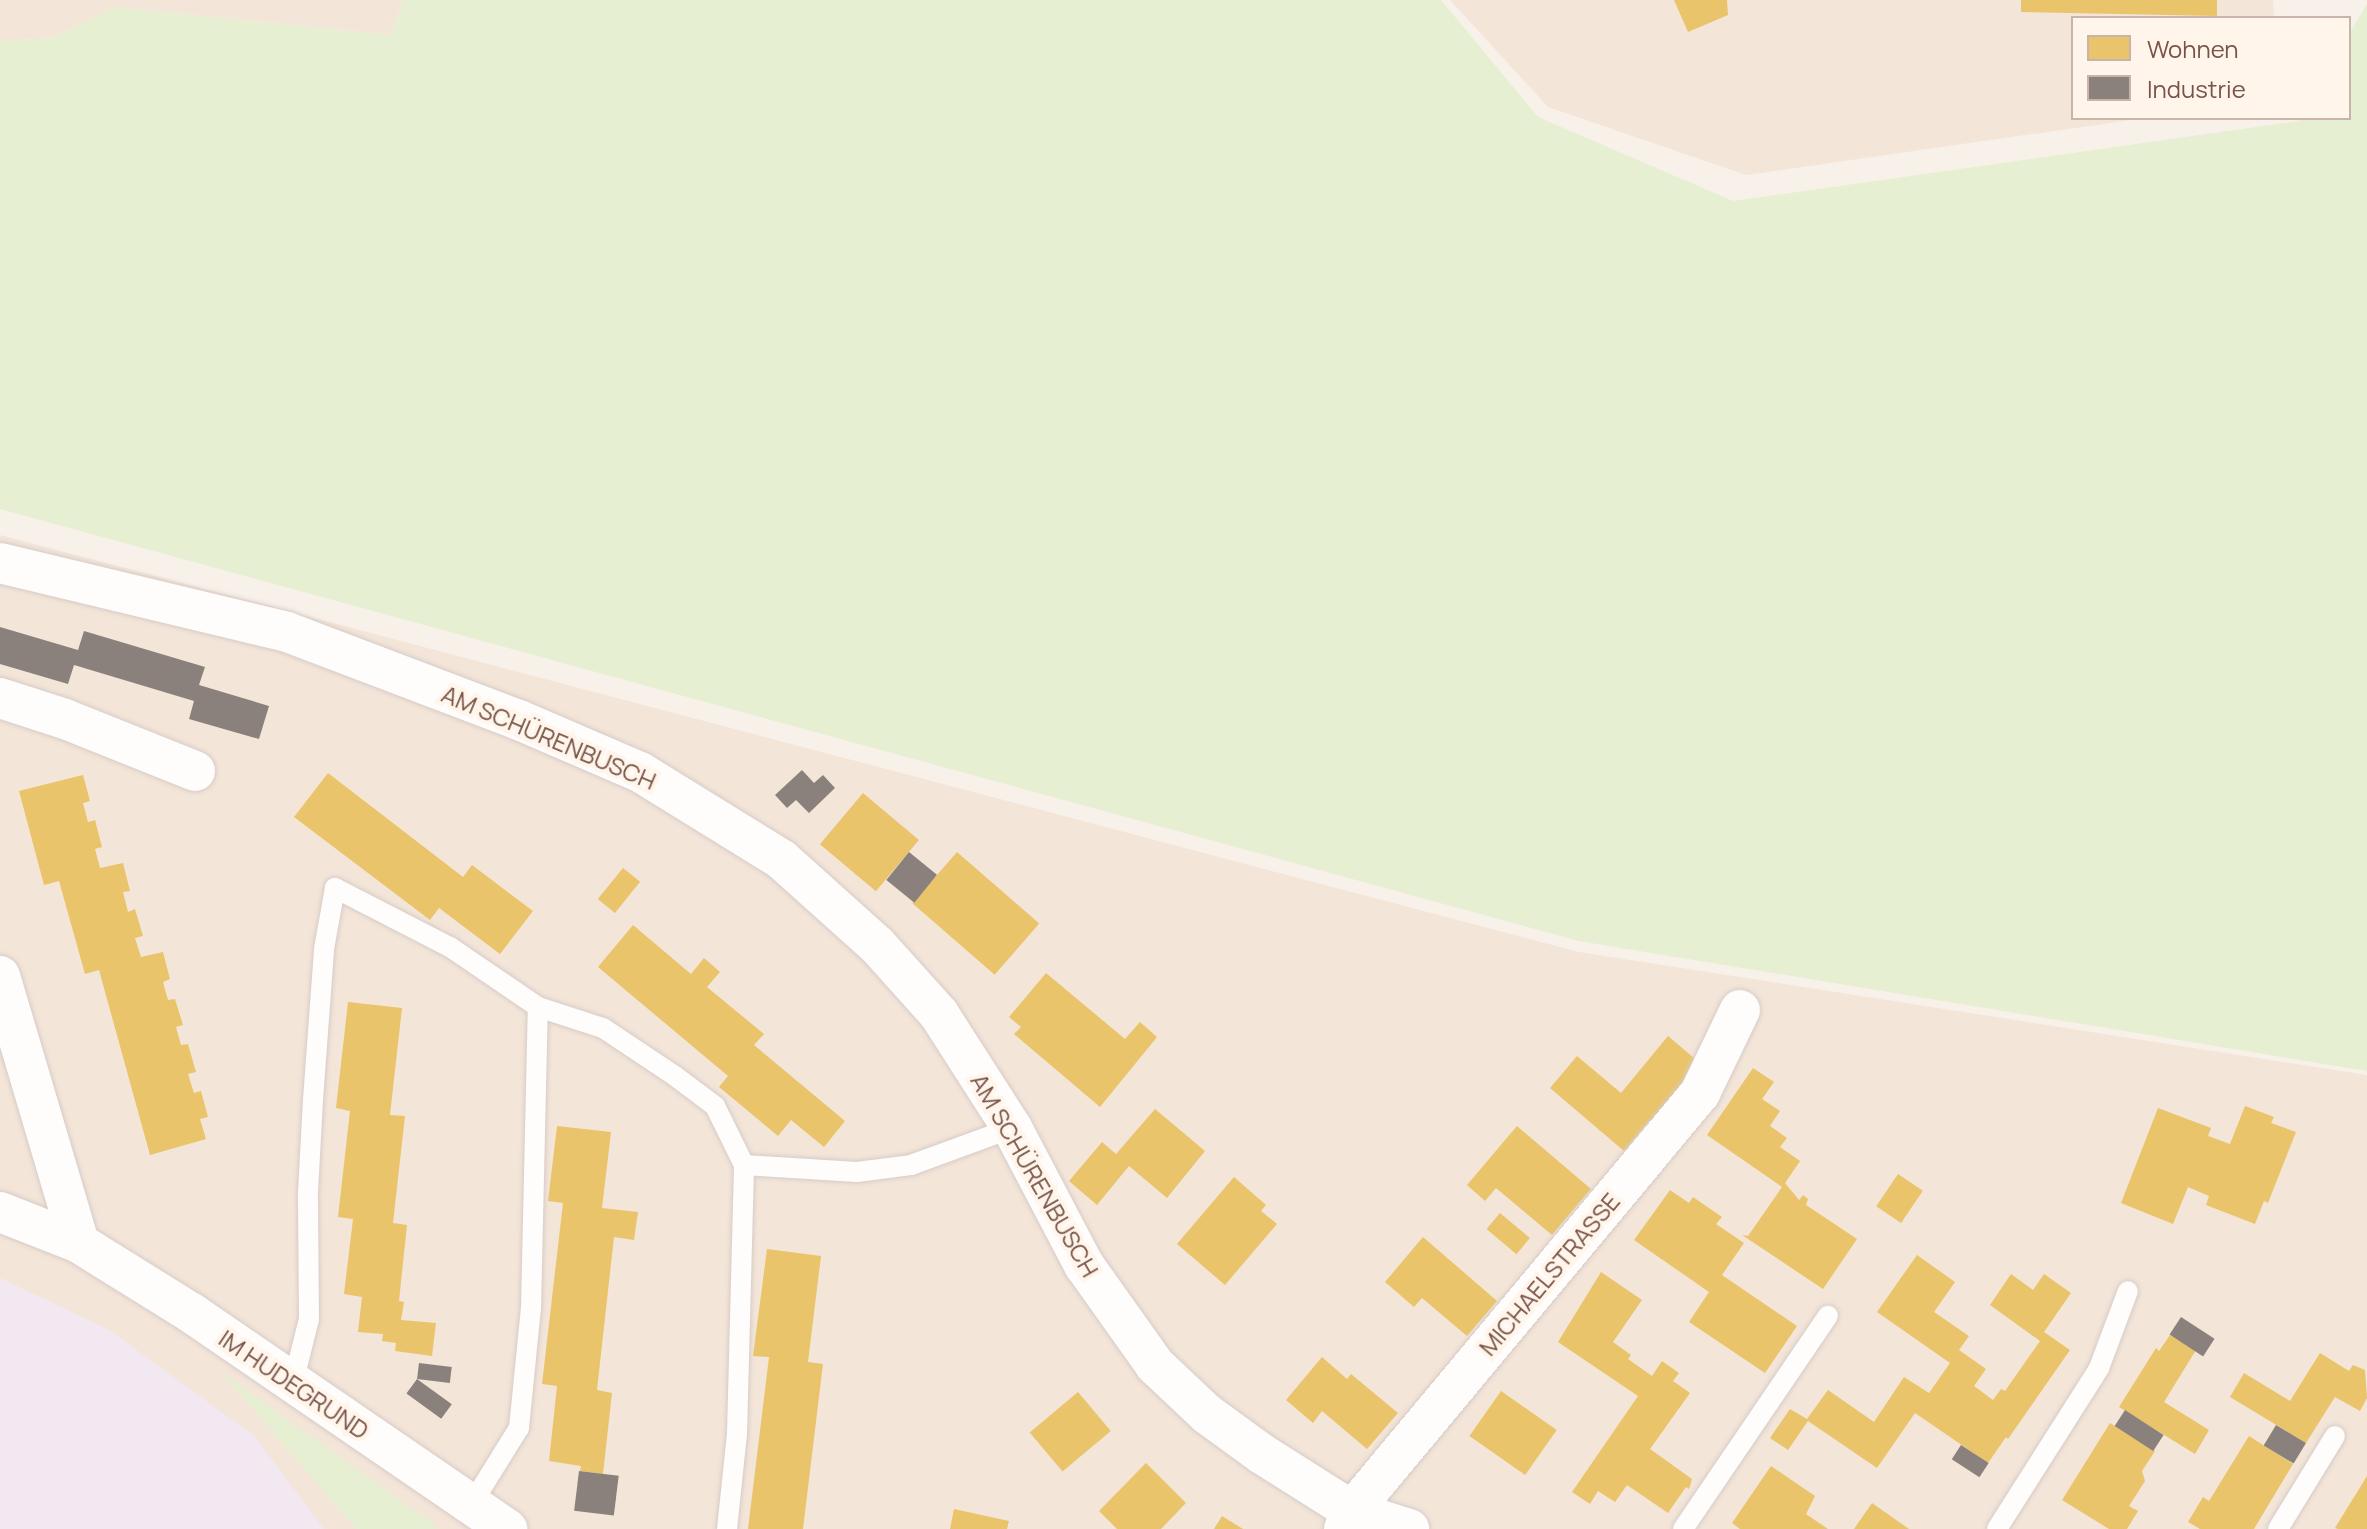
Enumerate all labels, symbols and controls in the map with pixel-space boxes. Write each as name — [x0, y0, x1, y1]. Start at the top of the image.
legend — [2071, 16, 2351, 120]
text: Wohnen — [2147, 32, 2239, 65]
text: Industrie — [2147, 72, 2246, 105]
street label: AM SCHÜRENBUSCH — [438, 679, 660, 795]
street label: AM SCHÜRENBUSCH — [965, 1068, 1105, 1282]
street label: MICHAELSTRASSE — [1473, 1187, 1625, 1361]
street label: IM HUDEGRUND — [214, 1323, 374, 1445]

